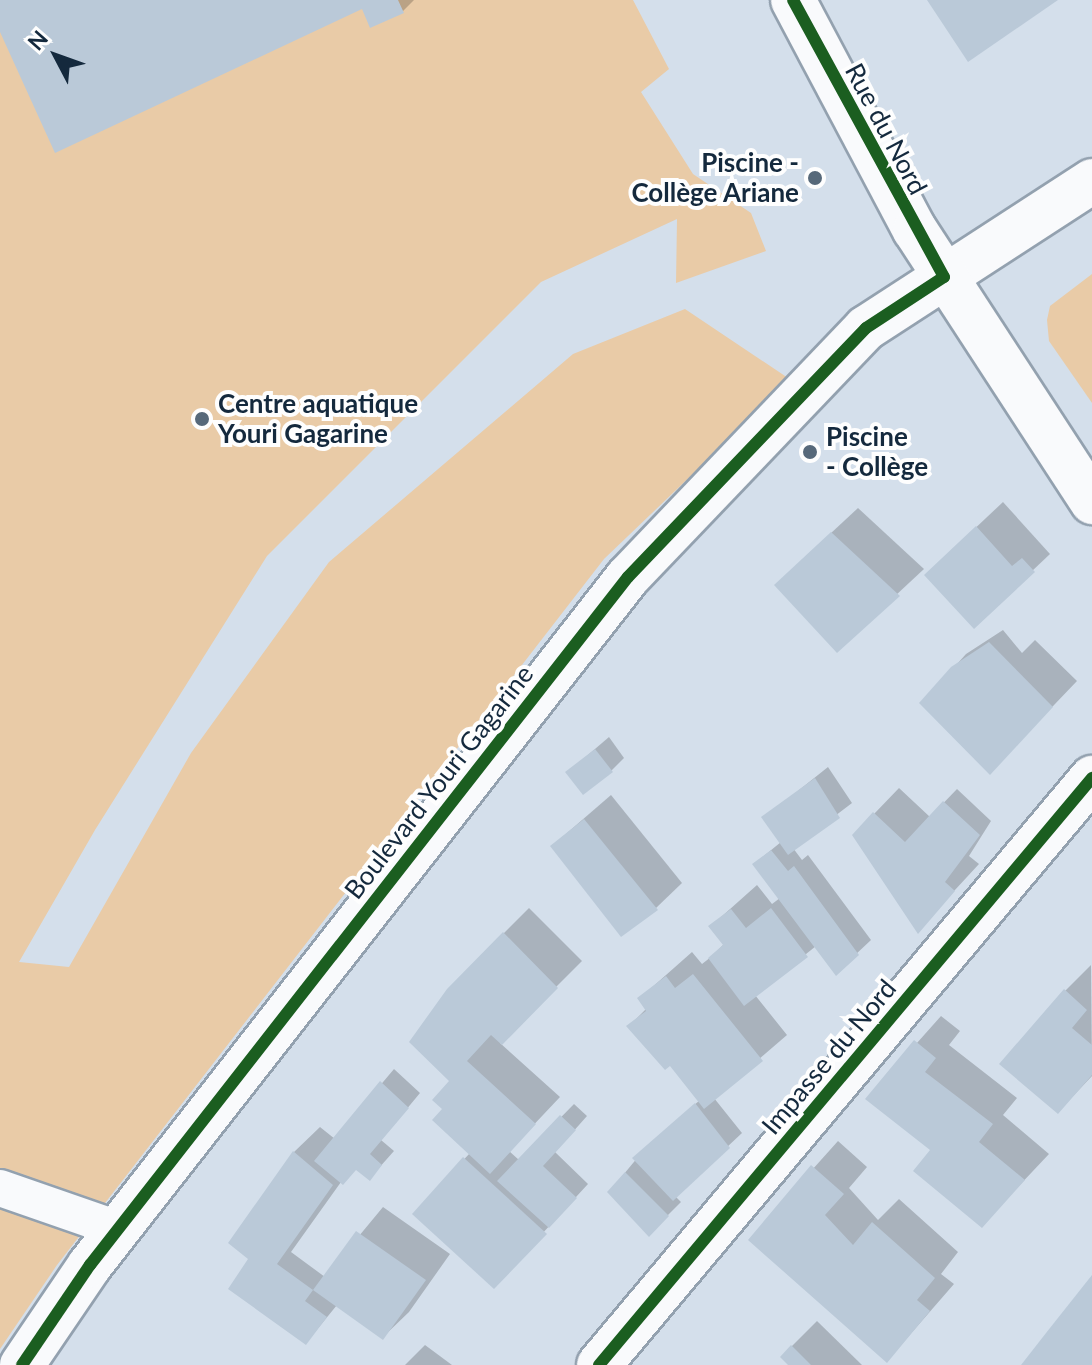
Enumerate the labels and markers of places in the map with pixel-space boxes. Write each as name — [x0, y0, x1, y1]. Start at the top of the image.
place label: Piscine - Collège Ariane — [631, 147, 799, 208]
marker: Piscine - Collège Ariane — [806, 169, 824, 187]
place label: Centre aquatique Youri Gagarine — [218, 388, 418, 450]
marker: Centre aquatique Youri Gagarine — [193, 410, 211, 428]
place label: Piscine - Collège — [826, 421, 928, 482]
marker: Piscine - Collège — [801, 443, 819, 461]

